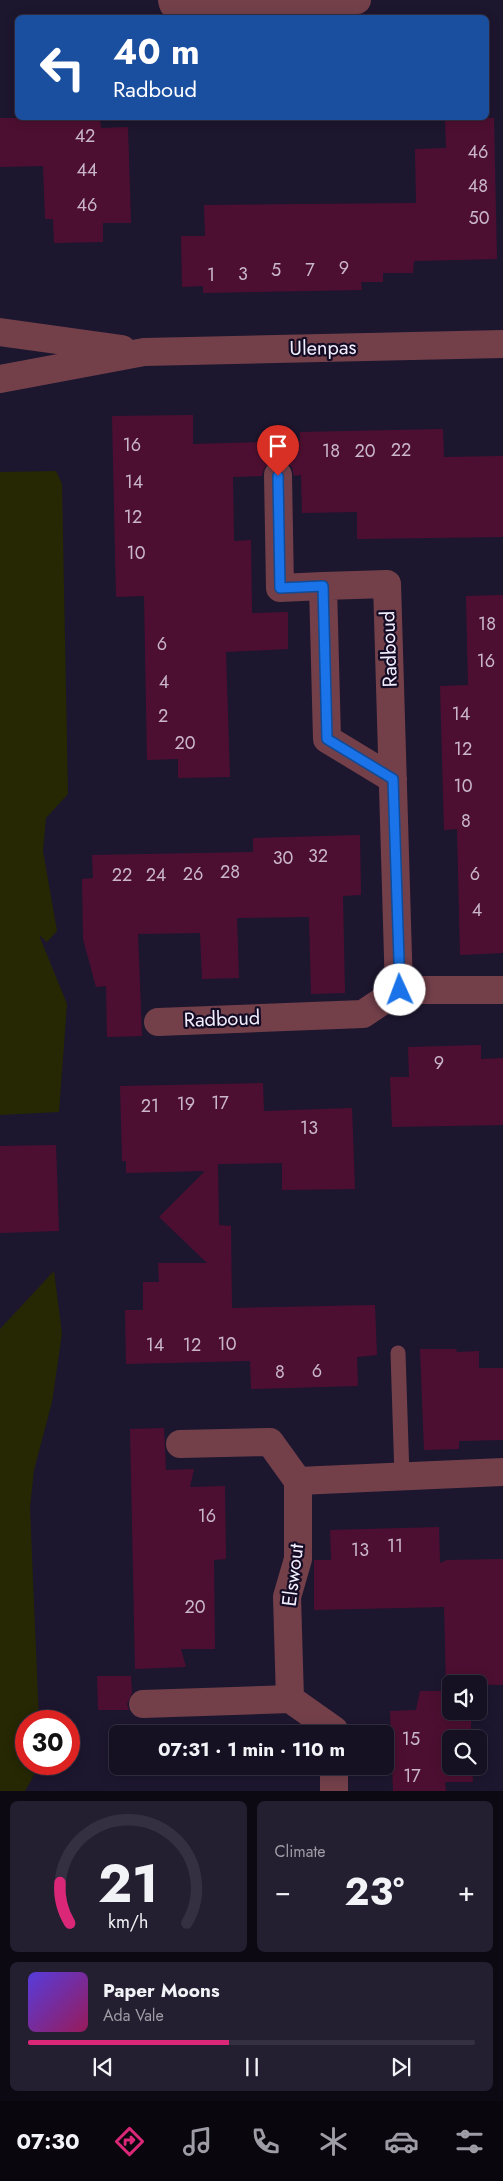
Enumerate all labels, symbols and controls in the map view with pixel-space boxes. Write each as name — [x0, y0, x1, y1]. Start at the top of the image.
text: 40 m — [113, 27, 200, 77]
icon: left — [30, 35, 95, 100]
text: Radboud — [113, 73, 197, 105]
house number: 42 — [75, 123, 95, 149]
house number: 46 — [468, 139, 488, 165]
house number: 44 — [77, 157, 98, 183]
house number: 48 — [468, 173, 488, 199]
house number: 46 — [77, 192, 97, 218]
house number: 50 — [469, 205, 490, 231]
house number: 9 — [339, 255, 349, 281]
house number: 5 — [271, 257, 281, 283]
house number: 7 — [305, 257, 315, 283]
house number: 3 — [238, 261, 248, 287]
house number: 1 — [207, 262, 215, 288]
street label: Ulenpas — [289, 333, 357, 363]
pin — [257, 425, 299, 476]
house number: 16 — [123, 432, 141, 458]
icon: arrive — [264, 432, 292, 460]
house number: 22 — [391, 437, 411, 463]
house number: 18 — [322, 438, 340, 464]
house number: 20 — [354, 438, 376, 464]
house number: 14 — [125, 469, 143, 495]
house number: 12 — [124, 504, 142, 530]
house number: 10 — [127, 540, 146, 566]
street label: Radboud — [373, 610, 405, 688]
house number: 18 — [478, 611, 496, 637]
house number: 6 — [157, 631, 167, 657]
house number: 16 — [477, 648, 495, 674]
house number: 4 — [159, 669, 169, 695]
house number: 14 — [452, 701, 470, 727]
house number: 2 — [158, 703, 168, 729]
house number: 20 — [174, 730, 196, 756]
house number: 12 — [454, 736, 472, 762]
house number: 10 — [454, 773, 473, 799]
house number: 8 — [461, 808, 471, 834]
house number: 32 — [308, 843, 328, 869]
house number: 30 — [273, 845, 294, 871]
house number: 28 — [220, 859, 240, 885]
house number: 26 — [183, 861, 203, 887]
house number: 6 — [470, 861, 480, 887]
house number: 22 — [112, 862, 132, 888]
house number: 24 — [146, 862, 166, 888]
house number: 4 — [472, 897, 482, 923]
position arrow — [373, 963, 425, 1015]
street label: Radboud — [183, 1003, 261, 1035]
house number: 9 — [434, 1050, 444, 1076]
house number: 17 — [211, 1090, 229, 1116]
house number: 19 — [177, 1091, 195, 1117]
house number: 21 — [141, 1093, 159, 1119]
house number: 13 — [300, 1115, 318, 1141]
house number: 10 — [218, 1331, 237, 1357]
house number: 14 — [146, 1332, 164, 1358]
house number: 12 — [183, 1332, 201, 1358]
house number: 6 — [312, 1358, 322, 1384]
house number: 8 — [275, 1359, 285, 1385]
house number: 16 — [198, 1503, 216, 1529]
house number: 11 — [387, 1533, 403, 1559]
house number: 13 — [351, 1537, 369, 1563]
street label: Elswout — [275, 1542, 311, 1608]
house number: 20 — [184, 1594, 206, 1620]
map controls — [442, 1675, 487, 1775]
button: sound — [442, 1675, 487, 1720]
speed limit sign: 30 — [15, 1710, 80, 1775]
house number: 15 — [402, 1726, 420, 1752]
button: search — [442, 1730, 487, 1775]
text: 07:31 · 1 min · 110 m — [158, 1736, 345, 1763]
house number: 17 — [403, 1763, 421, 1789]
text: Climate — [275, 1840, 326, 1863]
text: 21 — [98, 1846, 159, 1922]
text: 23° — [344, 1864, 404, 1919]
text: − — [275, 1871, 291, 1912]
text: + — [458, 1871, 475, 1912]
text: km/h — [108, 1909, 148, 1935]
text: Paper Moons — [103, 1977, 220, 2004]
text: Ada Vale — [103, 2004, 164, 2027]
icon: previous — [89, 2053, 117, 2081]
icon: pause — [238, 2053, 266, 2081]
icon: next — [387, 2053, 415, 2081]
icon: directions — [112, 2124, 147, 2159]
icon: music — [180, 2124, 215, 2159]
icon: phone — [248, 2124, 283, 2159]
icon: climate — [316, 2124, 351, 2159]
icon: car — [384, 2124, 419, 2159]
icon: filters — [452, 2124, 487, 2159]
text: 07:30 — [16, 2125, 80, 2157]

